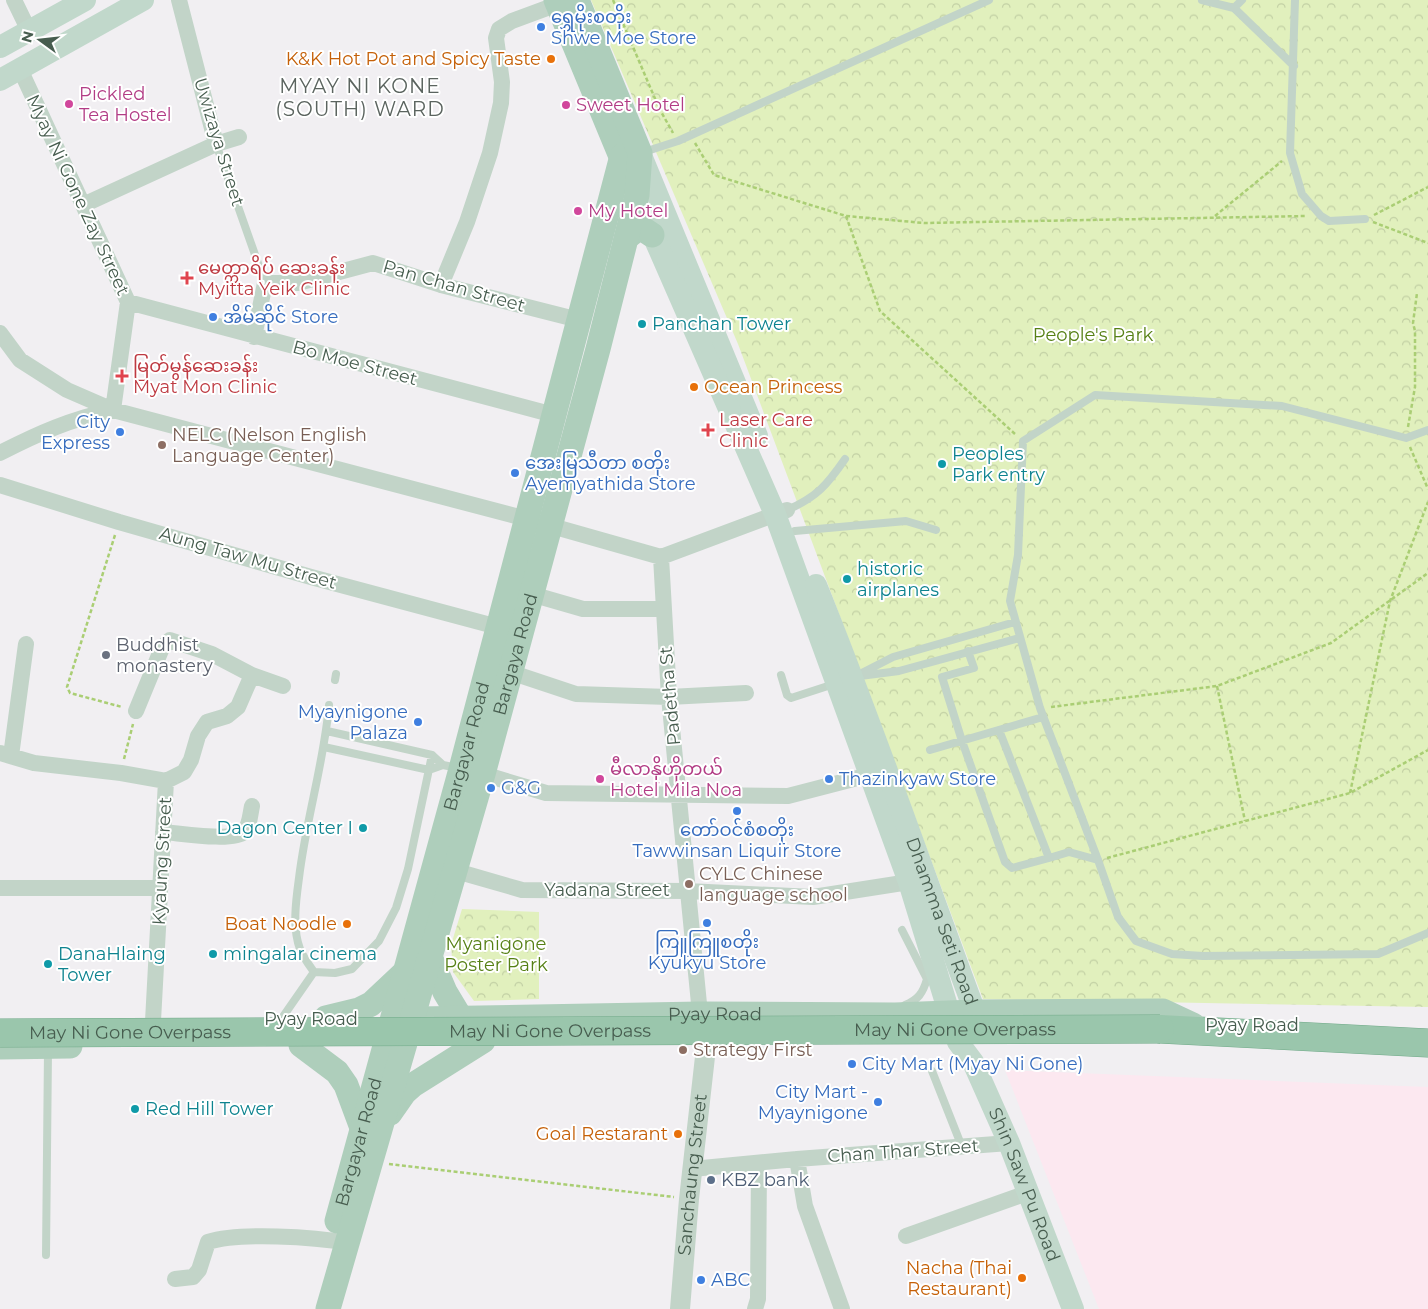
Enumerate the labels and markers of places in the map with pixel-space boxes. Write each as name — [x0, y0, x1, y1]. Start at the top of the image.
place label: ရွှေမိုးစတိုး Shwe Moe Store — [551, 3, 697, 49]
marker: ရွှေမိုးစတိုး Shwe Moe Store — [535, 21, 547, 33]
place label: K&K Hot Pot and Spicy Taste — [286, 48, 541, 70]
marker: K&K Hot Pot and Spicy Taste — [545, 53, 557, 65]
place label: Pickled Tea Hostel — [79, 83, 172, 126]
place label: Sweet Hotel — [576, 94, 685, 116]
marker: Pickled Tea Hostel — [63, 98, 75, 110]
marker: Sweet Hotel — [560, 99, 572, 111]
place label: My Hotel — [588, 200, 668, 222]
marker: My Hotel — [572, 205, 584, 217]
place label: မေတ္တာရိပ် ဆေးခန်း Myitta Yeik Clinic — [198, 254, 350, 300]
marker: မေတ္တာရိပ် ဆေးခန်း Myitta Yeik Clinic — [180, 271, 194, 285]
place label: အိမ်ဆိုင် Store — [223, 303, 338, 332]
marker: အိမ်ဆိုင် Store — [207, 311, 219, 323]
place label: Panchan Tower — [652, 313, 791, 335]
marker: Panchan Tower — [636, 318, 648, 330]
place label: မြတ်မွန်ဆေးခန်း Myat Mon Clinic — [133, 353, 277, 398]
marker: မြတ်မွန်ဆေးခန်း Myat Mon Clinic — [115, 369, 129, 383]
place label: Ocean Princess — [704, 376, 842, 398]
marker: Ocean Princess — [688, 381, 700, 393]
place label: Laser Care Clinic — [719, 409, 813, 452]
place label: City Express — [41, 411, 110, 454]
marker: Laser Care Clinic — [701, 423, 715, 437]
place label: NELC (Nelson English Language Center) — [172, 424, 367, 467]
marker: City Express — [114, 426, 126, 438]
marker: NELC (Nelson English Language Center) — [156, 439, 168, 451]
place label: Peoples Park entry — [952, 443, 1045, 486]
place label: အေးမြသီတာ စတိုး Ayemyathida Store — [525, 449, 696, 495]
marker: Peoples Park entry — [936, 458, 948, 470]
marker: အေးမြသီတာ စတိုး Ayemyathida Store — [509, 467, 521, 479]
place label: historic airplanes — [857, 558, 939, 601]
marker: historic airplanes — [841, 573, 853, 585]
place label: Buddhist monastery — [116, 634, 213, 677]
marker: Buddhist monastery — [100, 649, 112, 661]
place label: Myaynigone Palaza — [298, 701, 408, 744]
marker: Myaynigone Palaza — [412, 716, 424, 728]
place label: မီလာနိုဟိုတယ် Hotel Mila Noa — [610, 755, 742, 801]
place label: Thazinkyaw Store — [839, 768, 996, 790]
marker: မီလာနိုဟိုတယ် Hotel Mila Noa — [594, 773, 606, 785]
marker: Thazinkyaw Store — [823, 773, 835, 785]
place label: G&G — [501, 777, 541, 799]
marker: G&G — [485, 782, 497, 794]
marker: တော်ဝင်စံစတိုး Tawwinsan Liquir Store — [731, 805, 743, 817]
place label: တော်ဝင်စံစတိုး Tawwinsan Liquir Store — [633, 816, 842, 862]
place label: Dagon Center I — [216, 817, 353, 839]
marker: Dagon Center I — [357, 822, 369, 834]
place label: CYLC Chinese language school — [699, 863, 848, 906]
marker: CYLC Chinese language school — [683, 878, 695, 890]
place label: Boat Noodle — [224, 913, 337, 935]
marker: ကြူကြူစတိုး Kyukyu Store — [701, 917, 713, 929]
marker: Boat Noodle — [341, 918, 353, 930]
place label: ကြူကြူစတိုး Kyukyu Store — [648, 928, 766, 974]
place label: DanaHlaing Tower — [58, 943, 166, 986]
place label: mingalar cinema — [223, 943, 377, 965]
marker: mingalar cinema — [207, 948, 219, 960]
marker: DanaHlaing Tower — [42, 958, 54, 970]
place label: Strategy First — [693, 1039, 813, 1061]
marker: Strategy First — [677, 1044, 689, 1056]
place label: City Mart (Myay Ni Gone) — [862, 1053, 1084, 1075]
marker: City Mart (Myay Ni Gone) — [846, 1058, 858, 1070]
place label: City Mart - Myaynigone — [758, 1081, 868, 1124]
marker: City Mart - Myaynigone — [872, 1096, 884, 1108]
place label: Red Hill Tower — [145, 1098, 274, 1120]
marker: Red Hill Tower — [129, 1103, 141, 1115]
place label: Goal Restarant — [536, 1123, 668, 1145]
marker: Goal Restarant — [672, 1128, 684, 1140]
place label: KBZ bank — [721, 1169, 810, 1191]
marker: KBZ bank — [705, 1174, 717, 1186]
place label: Nacha (Thai Restaurant) — [906, 1257, 1012, 1300]
place label: ABC — [711, 1269, 750, 1291]
marker: Nacha (Thai Restaurant) — [1016, 1272, 1028, 1284]
marker: ABC — [695, 1274, 707, 1286]

